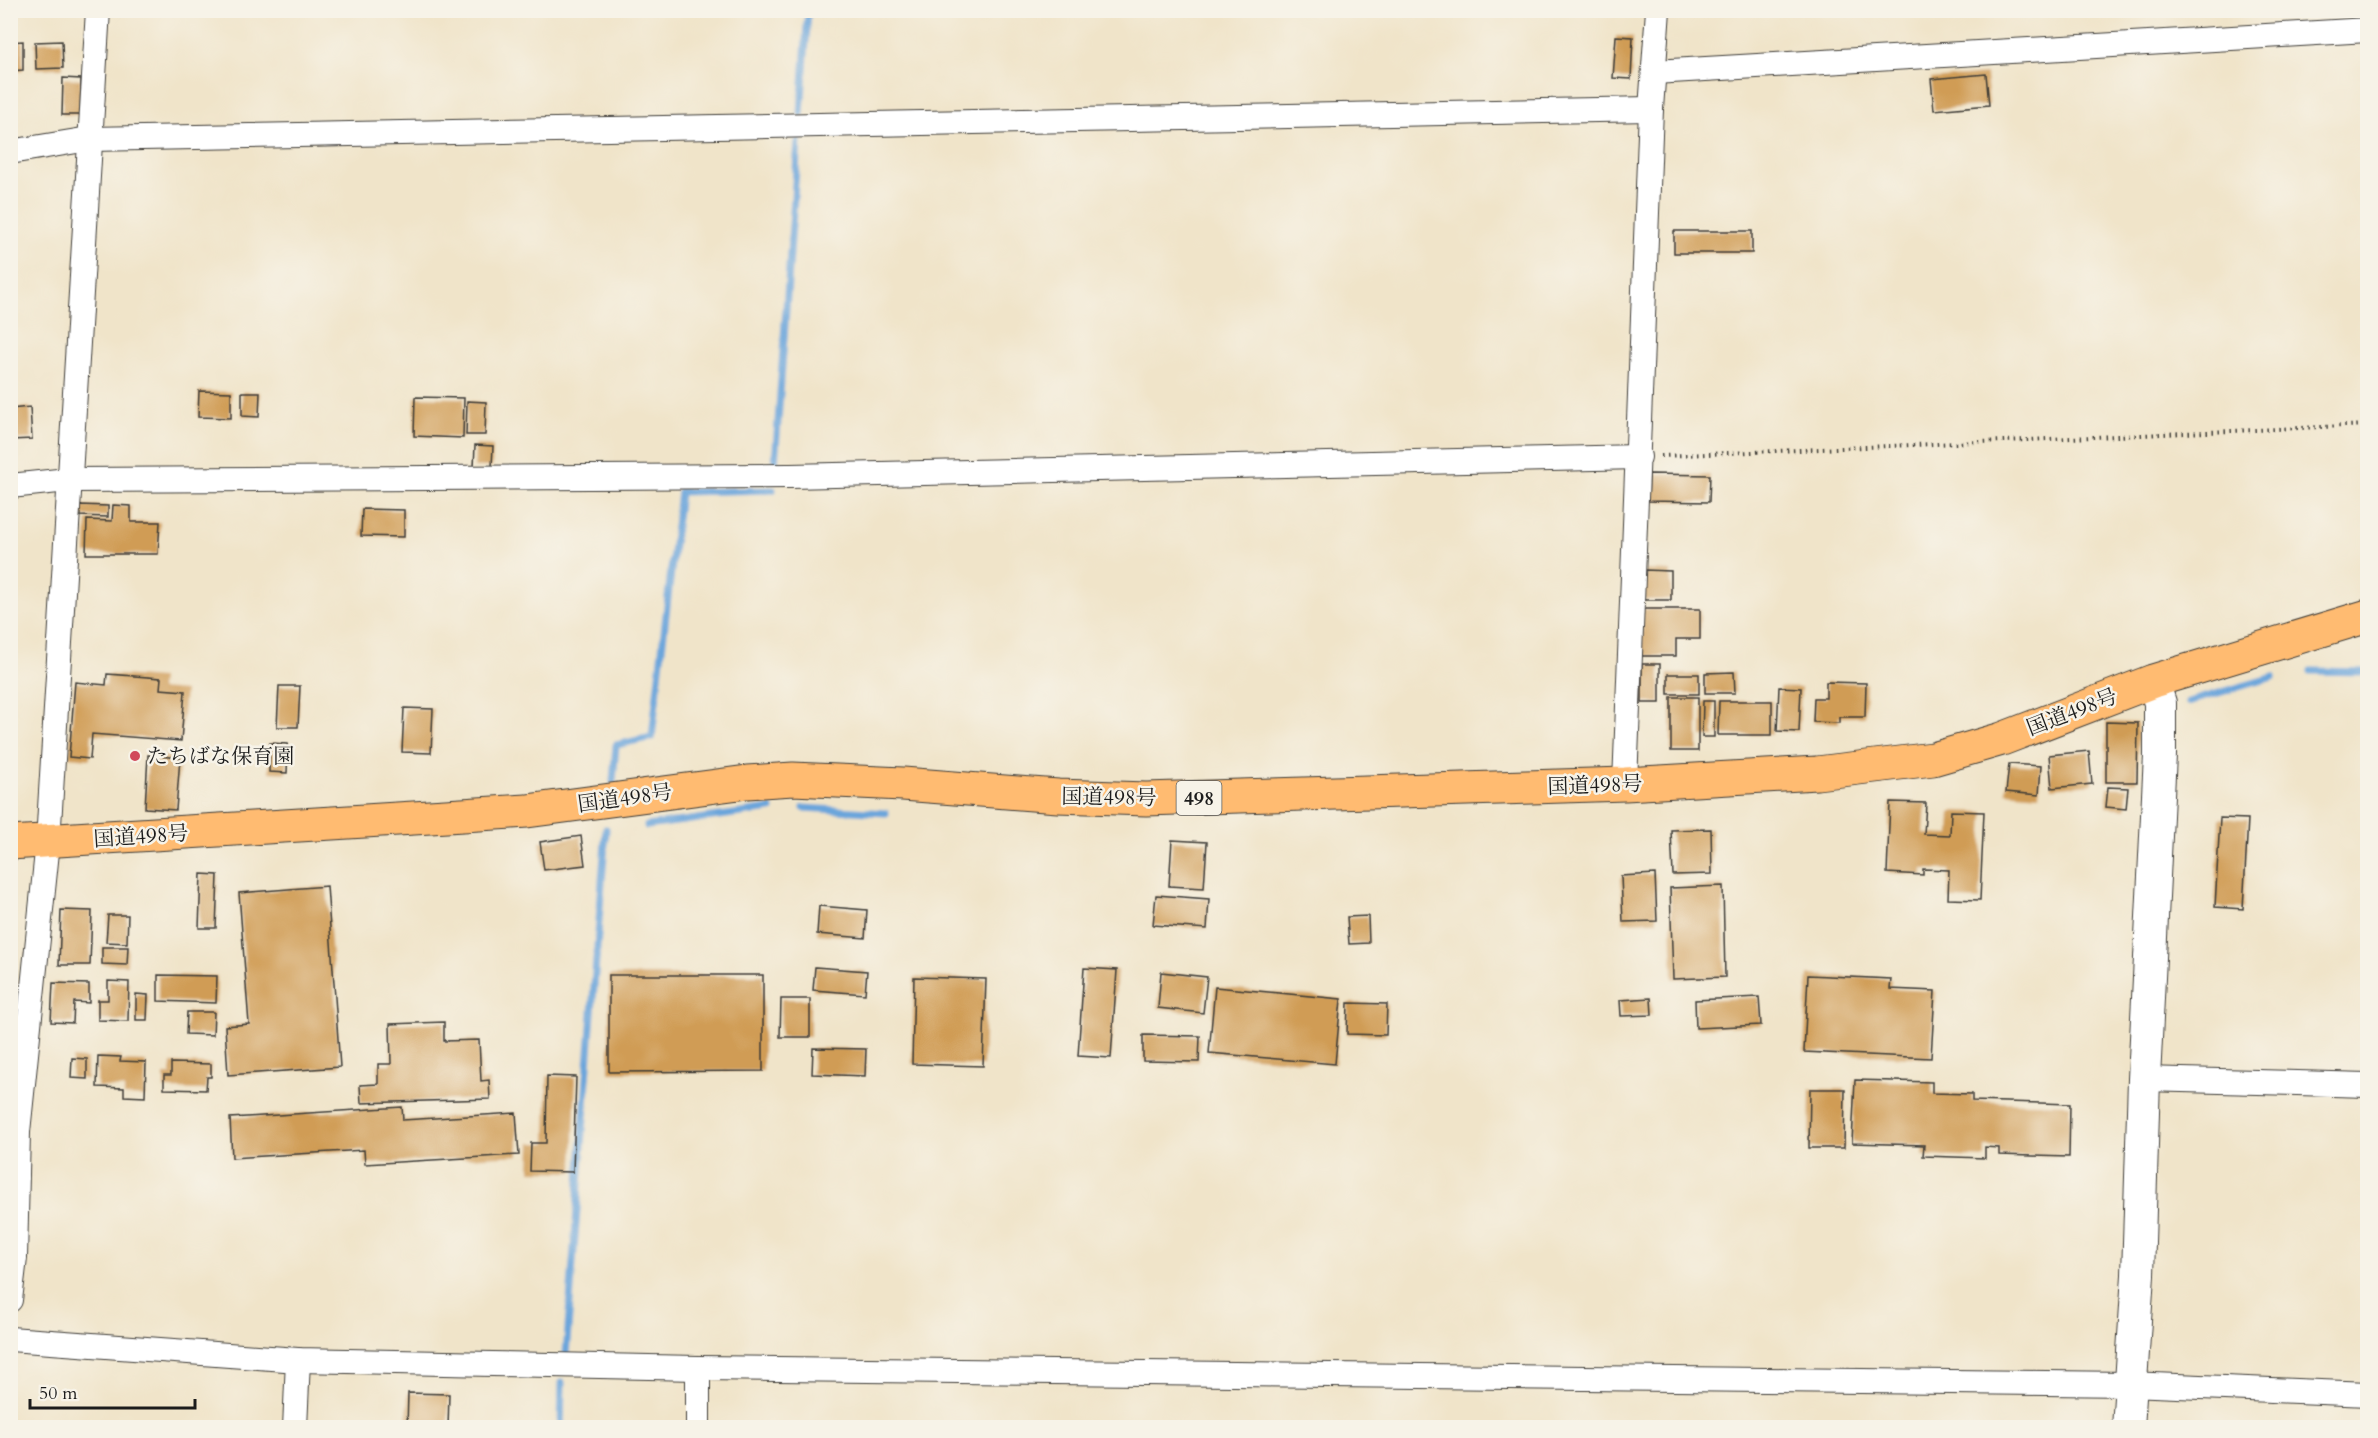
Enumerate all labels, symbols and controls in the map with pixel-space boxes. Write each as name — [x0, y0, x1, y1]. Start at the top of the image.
street label: 国道498号 — [2023, 682, 2122, 743]
place label: たちばな保育園 — [147, 742, 294, 771]
marker: たちばな保育園 — [128, 749, 142, 763]
street label: 国道498号 — [1547, 769, 1643, 802]
street label: 国道498号 — [576, 778, 674, 819]
road number: 498 — [1176, 781, 1222, 815]
street label: 国道498号 — [1061, 782, 1157, 813]
street label: 国道498号 — [92, 819, 190, 854]
scale bar — [30, 1372, 195, 1410]
text: 50 m — [39, 1381, 78, 1406]

